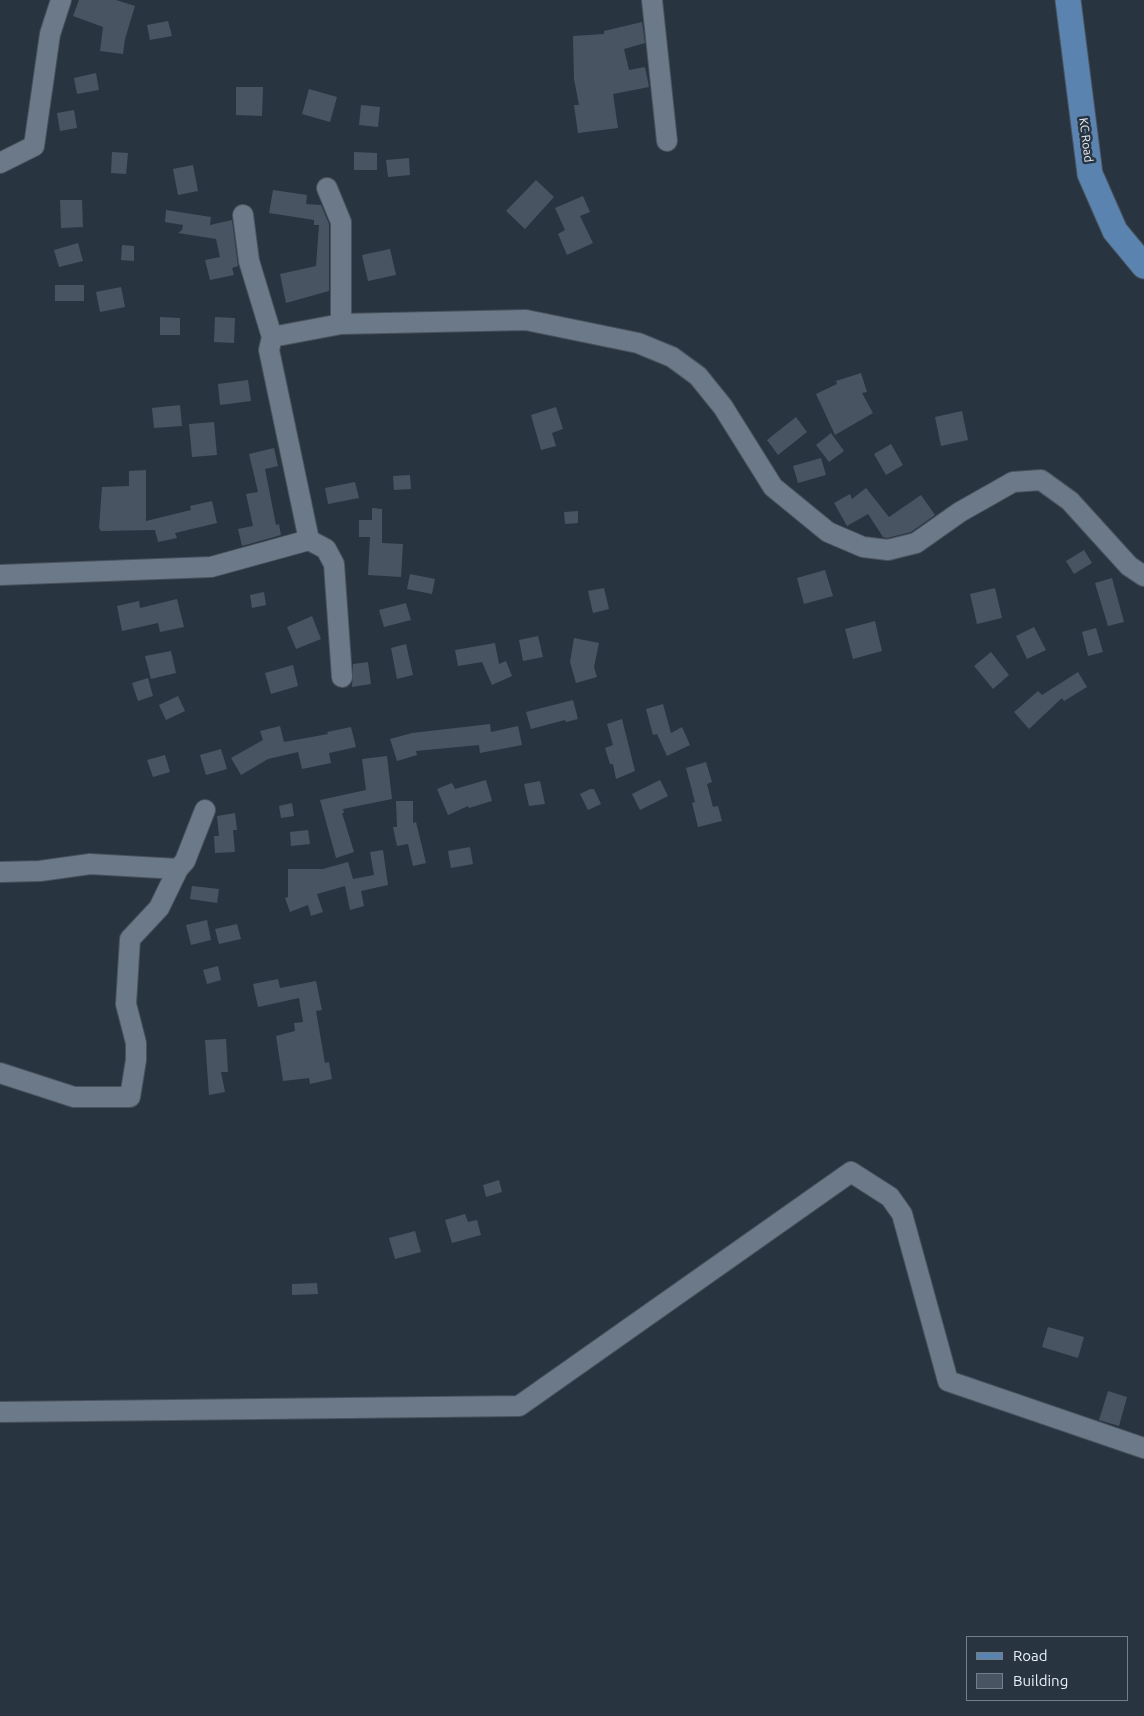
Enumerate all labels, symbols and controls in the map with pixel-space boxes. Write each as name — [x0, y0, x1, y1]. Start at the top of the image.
street label: KC Road — [1076, 117, 1096, 163]
legend — [966, 1636, 1129, 1701]
text: Road — [1013, 1647, 1048, 1664]
text: Building — [1013, 1672, 1068, 1689]

